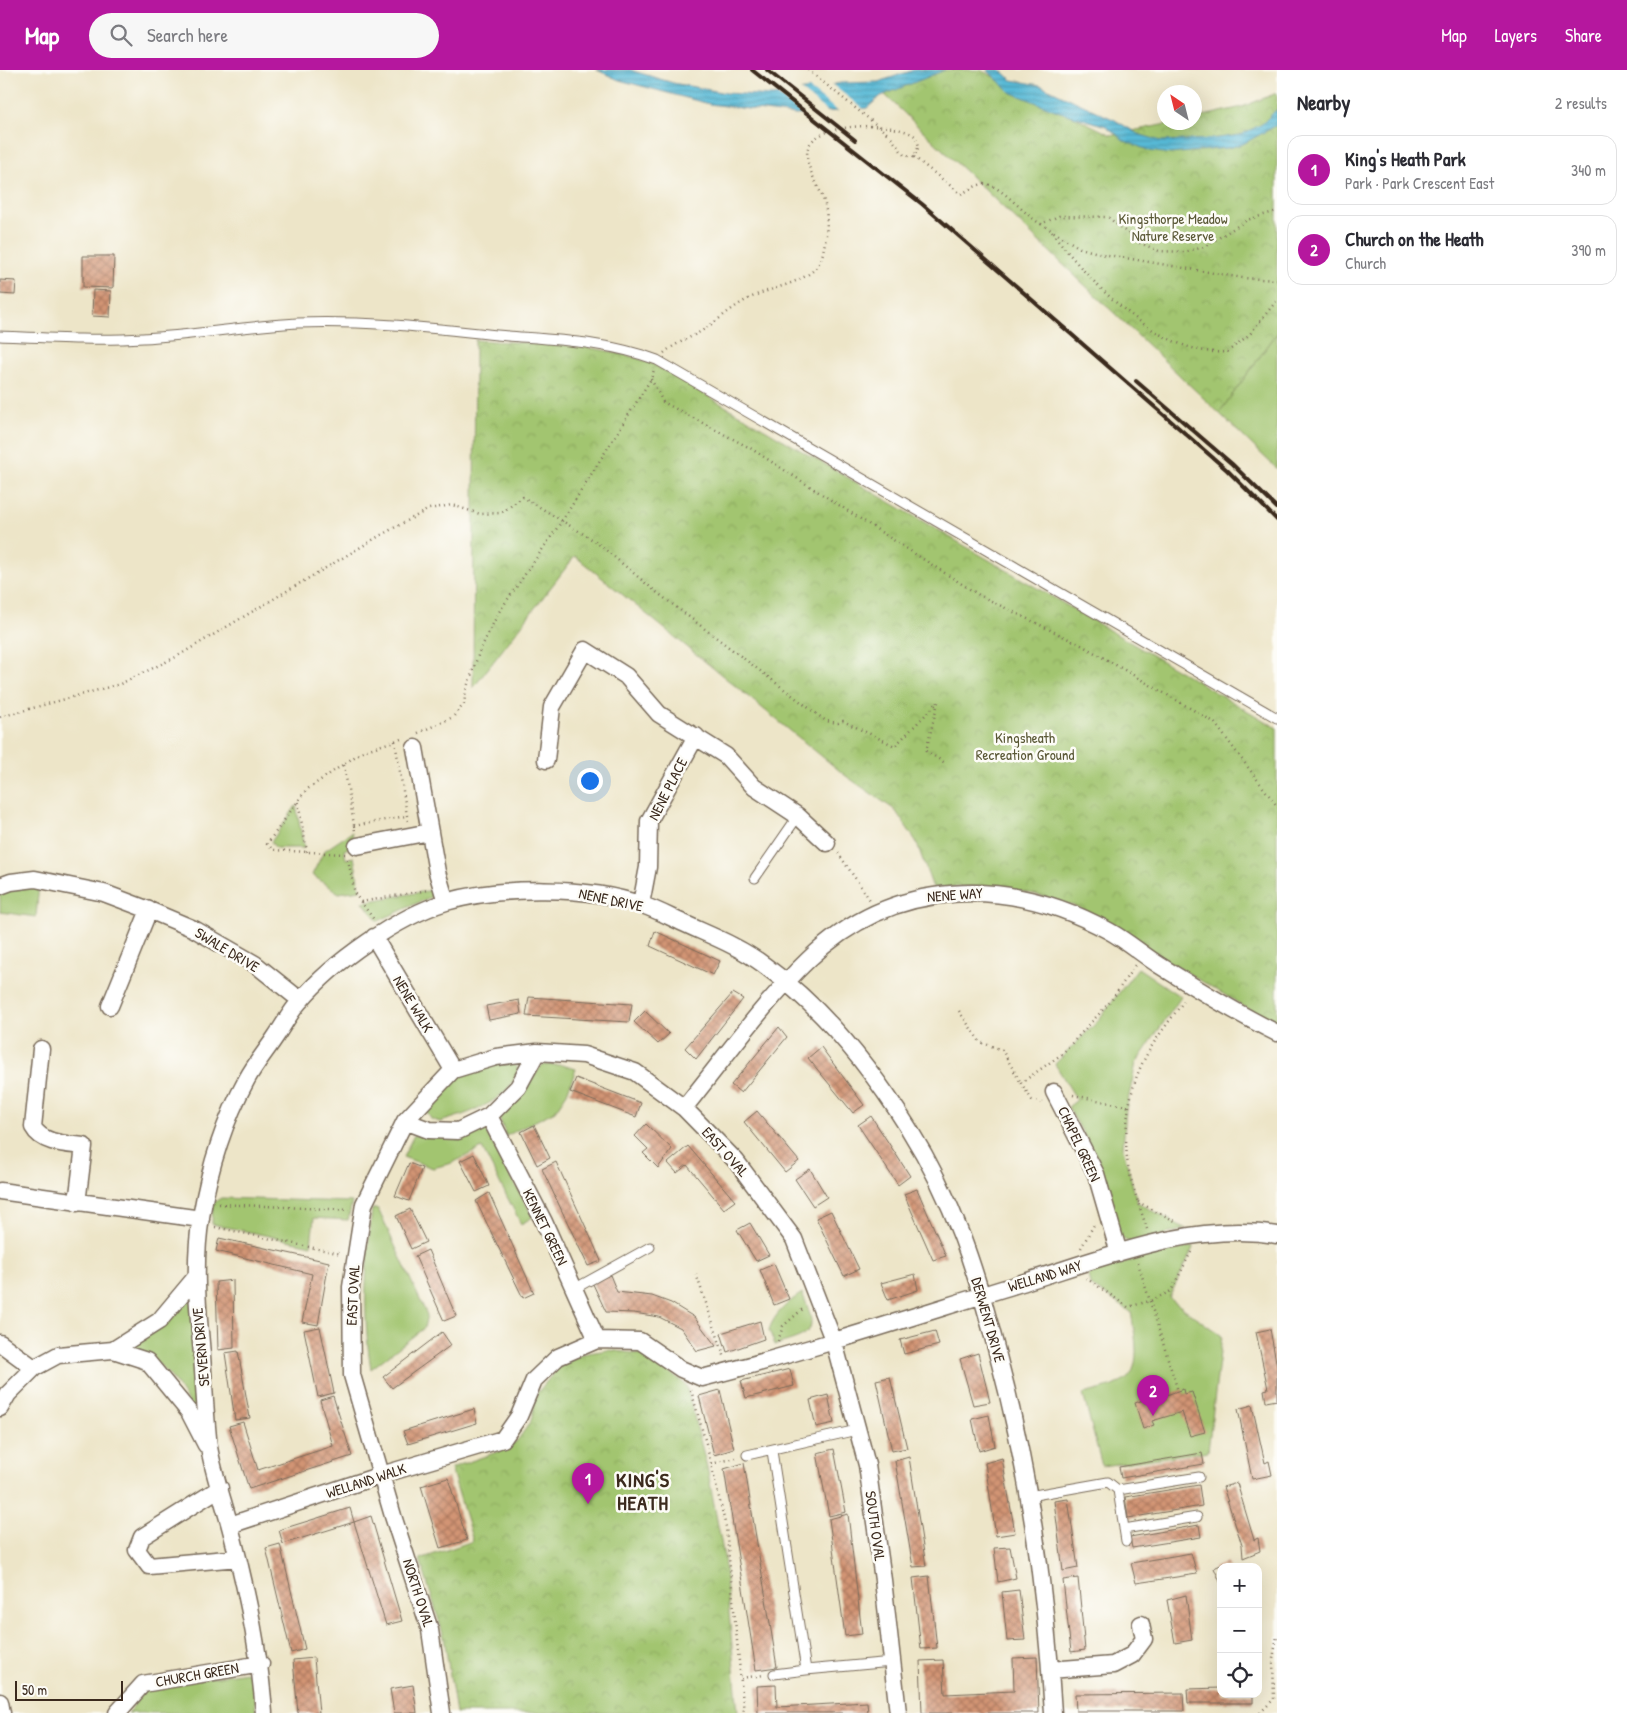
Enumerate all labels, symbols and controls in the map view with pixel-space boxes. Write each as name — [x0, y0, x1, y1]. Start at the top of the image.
search box — [89, 13, 439, 58]
text: Map — [25, 19, 59, 51]
icon: search — [107, 21, 135, 49]
text: Search here — [147, 22, 228, 48]
text: Map — [1441, 23, 1467, 48]
text: Layers — [1495, 23, 1537, 48]
text: Share — [1565, 23, 1602, 48]
north arrow — [1157, 85, 1202, 130]
text: Nearby — [1297, 88, 1350, 117]
text: 2 results — [1555, 92, 1607, 114]
text: King's Heath Park — [1345, 146, 1466, 172]
text: 1 — [1311, 159, 1317, 181]
text: 340 m — [1571, 159, 1606, 181]
text: Park · Park Crescent East — [1345, 172, 1494, 194]
park label: Kingsthorpe Meadow Nature Reserve — [1118, 208, 1228, 246]
text: Church on the Heath — [1345, 226, 1484, 252]
text: 2 — [1310, 239, 1318, 261]
text: 390 m — [1571, 239, 1606, 261]
text: Church — [1345, 252, 1386, 274]
park label: Kingsheath Recreation Ground — [976, 727, 1074, 765]
street label: NENE PLACE — [643, 754, 692, 824]
your location — [577, 768, 603, 794]
street label: NENE DRIVE — [577, 882, 646, 917]
street label: NENE WAY — [926, 882, 984, 907]
street label: SWALE DRIVE — [191, 922, 264, 977]
street label: NENE WALK — [388, 971, 439, 1036]
street label: CHAPEL GREEN — [1053, 1103, 1106, 1185]
street label: EAST OVAL — [697, 1122, 754, 1182]
street label: KENNET GREEN — [518, 1185, 573, 1269]
street label: WELLAND WAY — [1005, 1254, 1085, 1297]
street label: EAST OVAL — [340, 1264, 365, 1326]
street label: DERWENT DRIVE — [966, 1275, 1011, 1365]
street label: SEVERN DRIVE — [187, 1306, 214, 1387]
pin: 2 — [1137, 1375, 1169, 1416]
street label: WELLAND WALK — [323, 1458, 409, 1503]
pin: 1 — [572, 1463, 604, 1504]
district label: KING'S HEATH — [616, 1466, 670, 1516]
street label: SOUTH OVAL — [860, 1489, 891, 1563]
street label: NORTH OVAL — [398, 1556, 439, 1630]
map controls — [1217, 1563, 1262, 1698]
button: + — [1217, 1563, 1262, 1608]
button: − — [1217, 1608, 1262, 1653]
button: locate — [1217, 1653, 1262, 1698]
street label: CHURCH GREEN — [154, 1657, 240, 1692]
scale bar — [15, 1678, 122, 1701]
text: 50 m — [22, 1680, 47, 1699]

